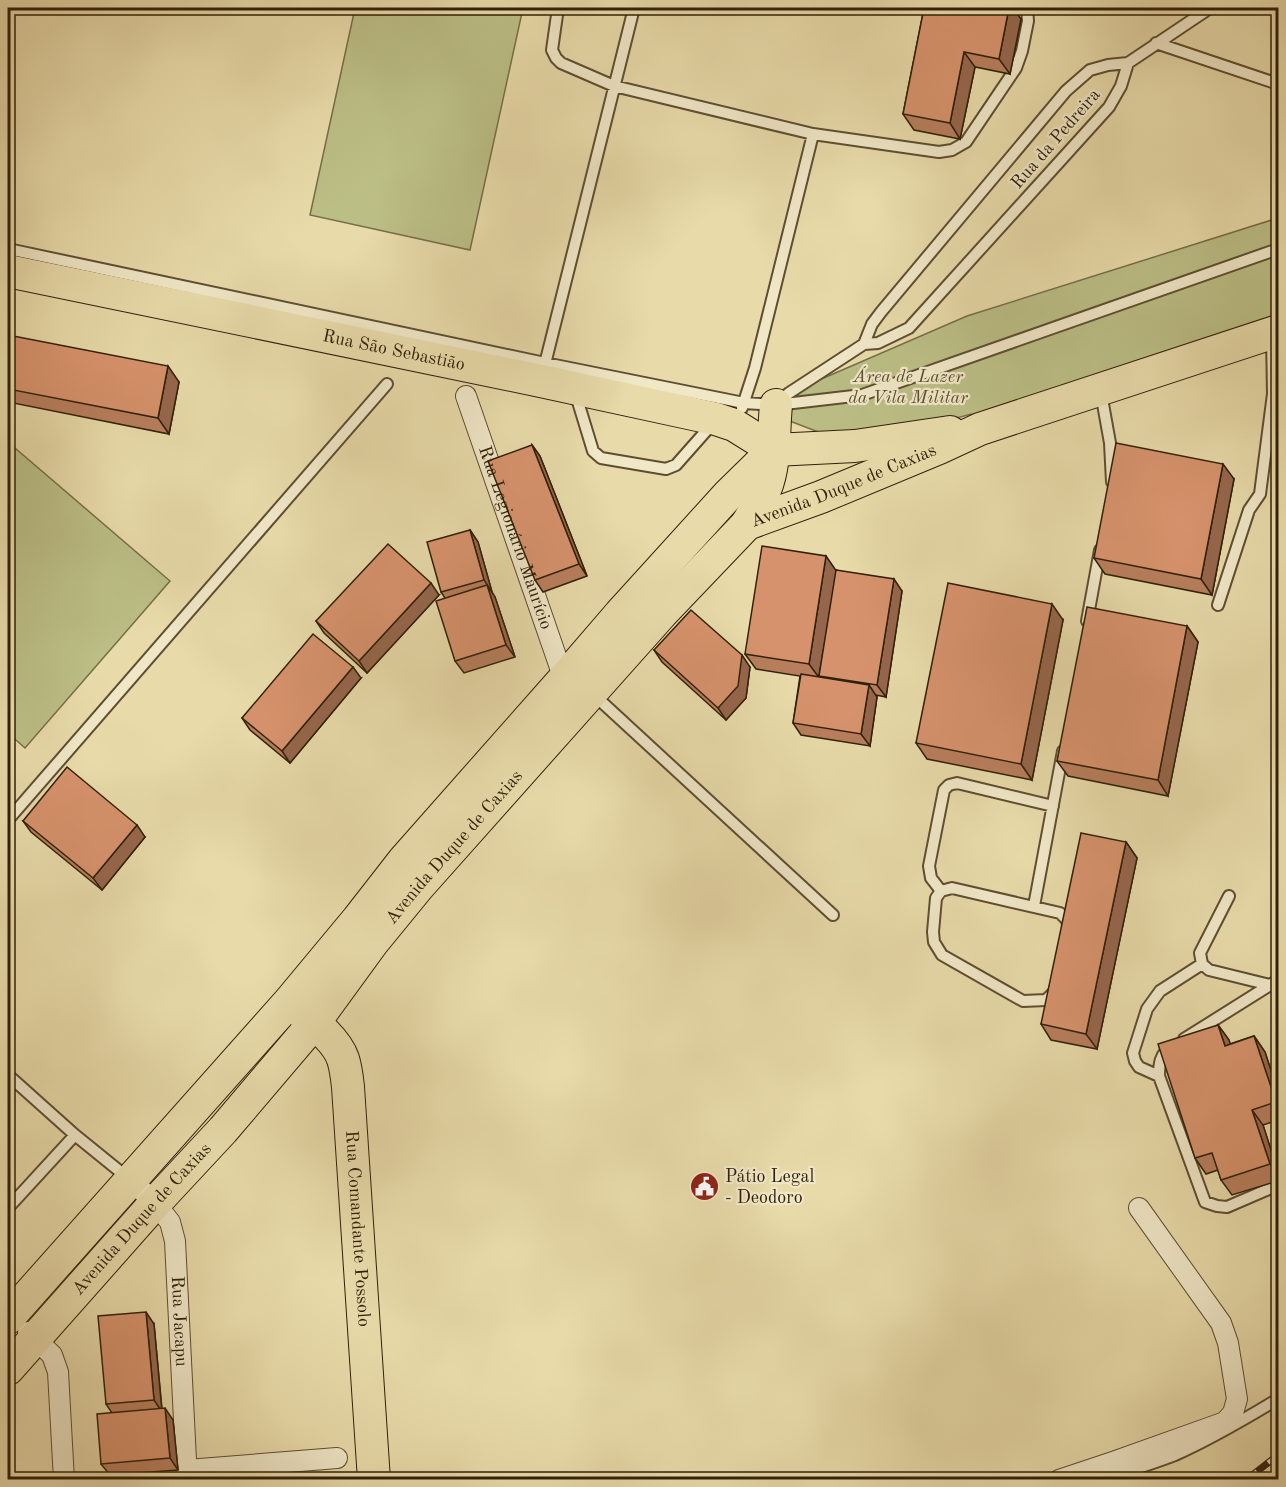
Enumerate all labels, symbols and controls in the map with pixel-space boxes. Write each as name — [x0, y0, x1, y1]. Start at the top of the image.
street label: Rua da Pedreira — [1008, 86, 1104, 192]
street label: Rua São Sebastião — [321, 327, 467, 374]
park label: Área de Lazer da Vila Militar — [848, 366, 969, 407]
street label: Avenida Duque de Caxias — [748, 441, 939, 531]
street label: Rua Legionário Maurício — [475, 444, 555, 632]
street label: Avenida Duque de Caxias — [382, 767, 526, 928]
street label: Rua Comandante Possolo — [342, 1130, 373, 1327]
street label: Avenida Duque de Caxias — [69, 1139, 215, 1299]
place label: Pátio Legal - Deodoro — [725, 1168, 814, 1207]
public building icon: Pátio Legal - Deodoro — [688, 1171, 720, 1203]
street label: Rua Jacapu — [168, 1276, 190, 1368]

